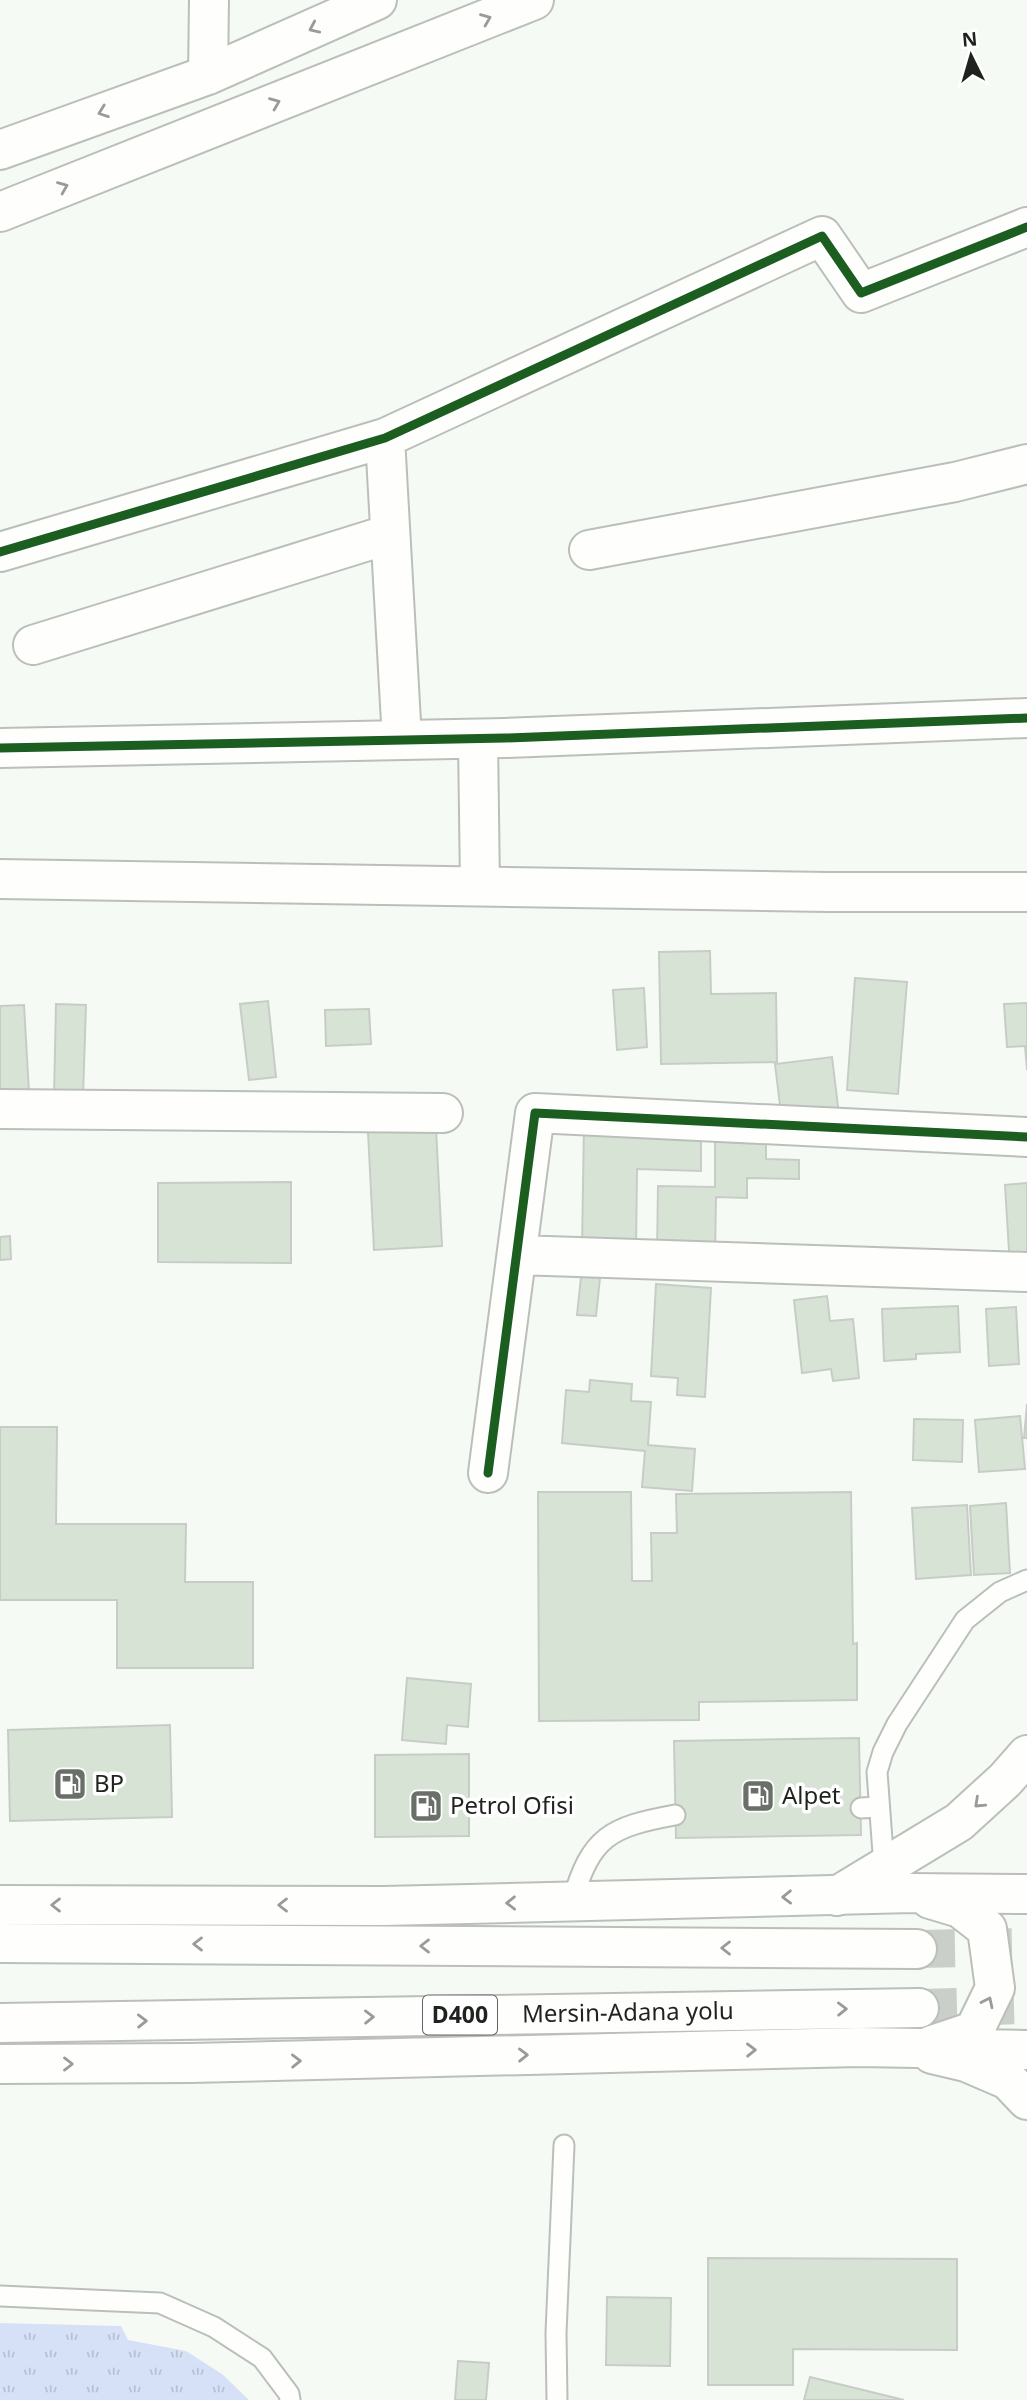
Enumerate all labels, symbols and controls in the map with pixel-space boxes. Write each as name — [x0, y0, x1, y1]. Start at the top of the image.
one-way arrow — [480, 13, 492, 27]
one-way arrow — [309, 20, 322, 34]
north arrow — [936, 21, 1006, 91]
text: N — [961, 25, 978, 53]
one-way arrow — [268, 97, 280, 111]
one-way arrow — [98, 104, 110, 118]
one-way arrow — [57, 181, 69, 195]
fuel station icon: BP — [51, 1765, 89, 1803]
place label: BP — [94, 1766, 124, 1799]
fuel station icon: Alpet — [739, 1777, 777, 1815]
place label: Alpet — [782, 1778, 841, 1811]
fuel station icon: Petrol Ofisi — [407, 1787, 445, 1825]
place label: Petrol Ofisi — [450, 1788, 574, 1821]
one-way arrow — [974, 1795, 987, 1807]
one-way arrow — [782, 1889, 792, 1905]
one-way arrow — [505, 1895, 516, 1911]
one-way arrow — [50, 1897, 61, 1913]
one-way arrow — [278, 1897, 288, 1913]
one-way arrow — [192, 1936, 202, 1952]
one-way arrow — [419, 1938, 430, 1953]
one-way arrow — [720, 1940, 731, 1955]
street label: Mersin-Adana yolu — [522, 1993, 734, 2029]
road number: D400 — [423, 1996, 497, 2034]
one-way arrow — [980, 1997, 994, 2009]
one-way arrow — [837, 2001, 847, 2017]
one-way arrow — [364, 2009, 375, 2025]
one-way arrow — [137, 2013, 147, 2029]
one-way arrow — [746, 2042, 756, 2058]
one-way arrow — [518, 2048, 529, 2063]
one-way arrow — [291, 2053, 301, 2069]
one-way arrow — [63, 2056, 74, 2072]

